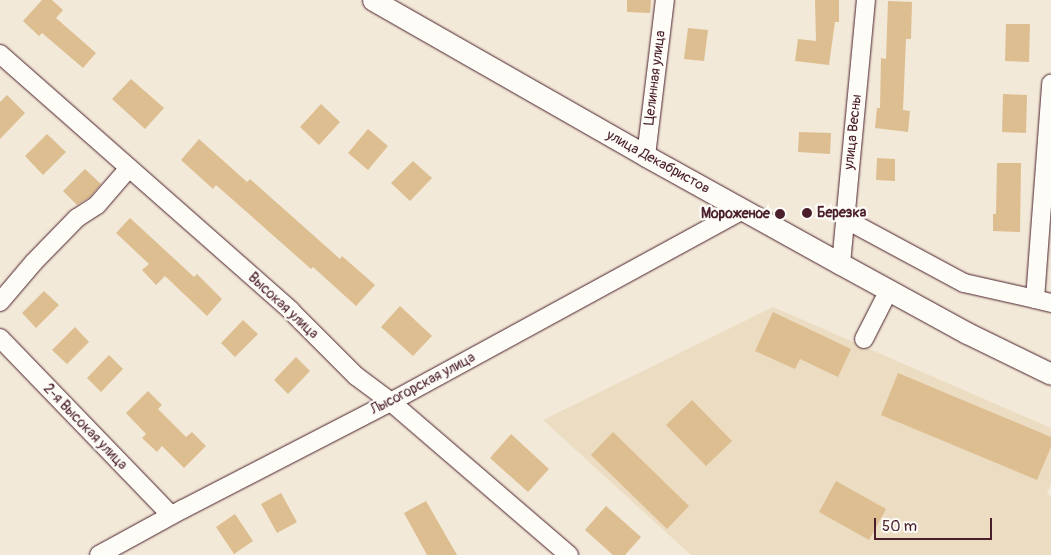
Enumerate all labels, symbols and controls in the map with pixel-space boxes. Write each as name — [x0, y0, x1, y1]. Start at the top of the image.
street label: Целинная улица — [641, 30, 669, 126]
street label: улица Весны — [841, 93, 865, 171]
street label: улица Декабристов — [603, 127, 713, 197]
place label: Березка — [817, 205, 866, 221]
place label: Мороженое — [701, 206, 770, 222]
marker: Березка — [801, 207, 813, 219]
marker: Мороженое — [774, 208, 786, 220]
street label: Высокая улица — [244, 269, 322, 343]
street label: Лысогорская улица — [368, 349, 478, 419]
street label: 2-я Высокая улица — [40, 380, 130, 474]
scale bar — [876, 508, 994, 540]
text: 50 m — [882, 517, 917, 536]

